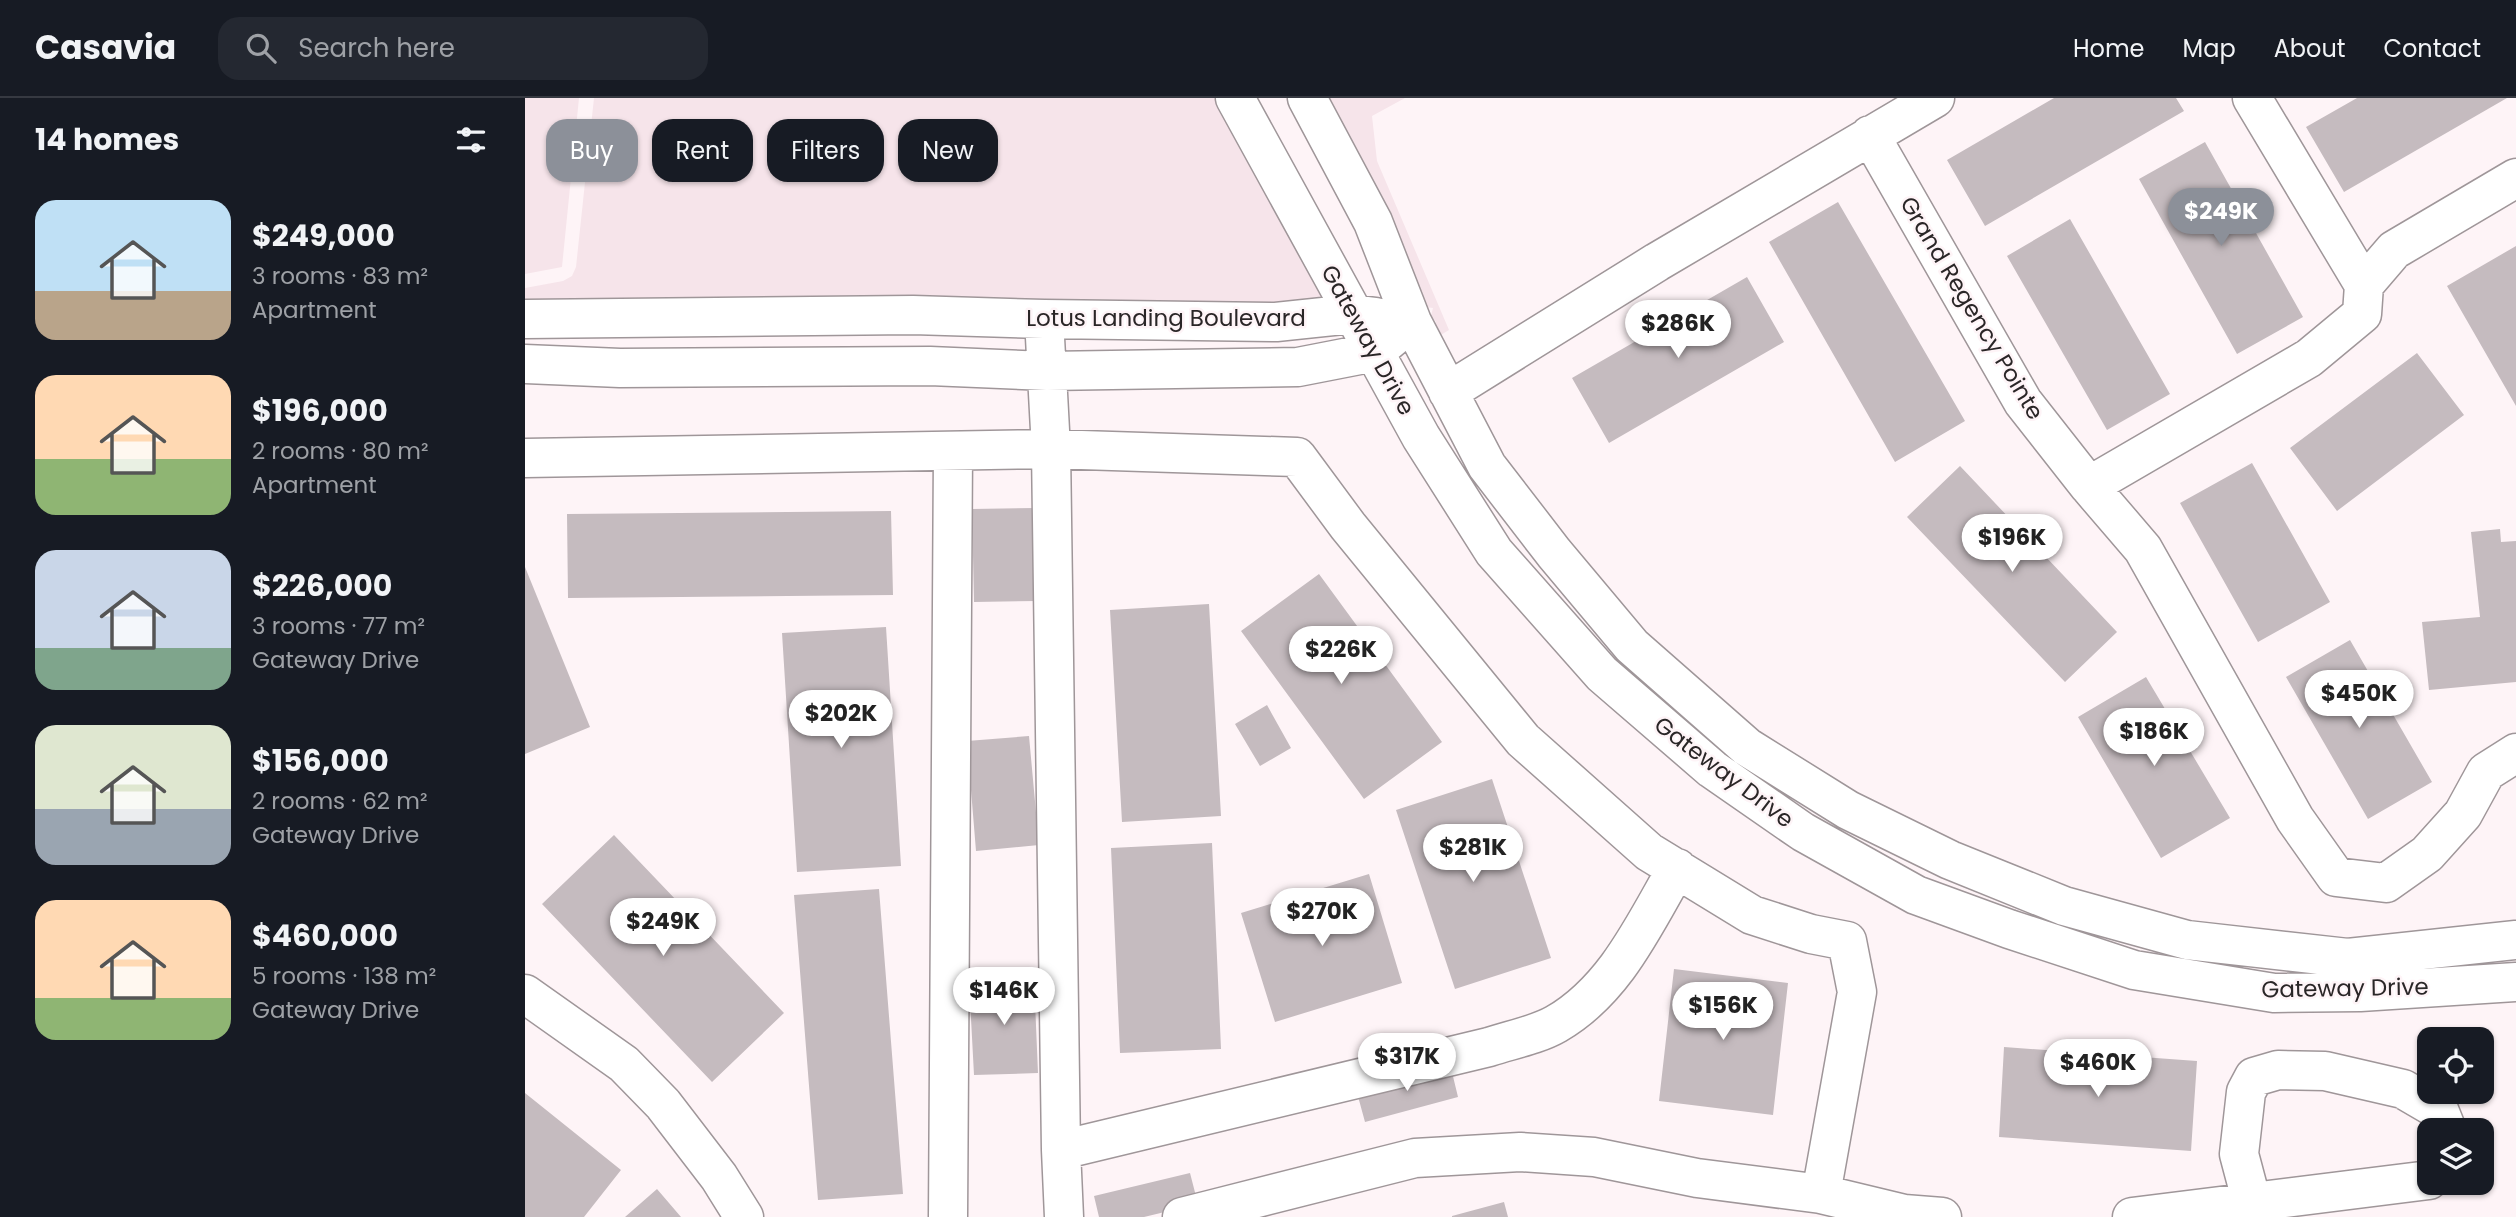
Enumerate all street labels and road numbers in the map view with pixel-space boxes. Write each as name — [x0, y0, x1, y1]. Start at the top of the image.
street label: Grand Regency Pointe — [1893, 190, 2051, 426]
street label: Gateway Drive — [1313, 259, 1423, 421]
street label: Lotus Landing Boulevard — [1026, 302, 1306, 334]
street label: Gateway Drive — [1648, 709, 1800, 835]
street label: Gateway Drive — [2261, 971, 2429, 1005]

